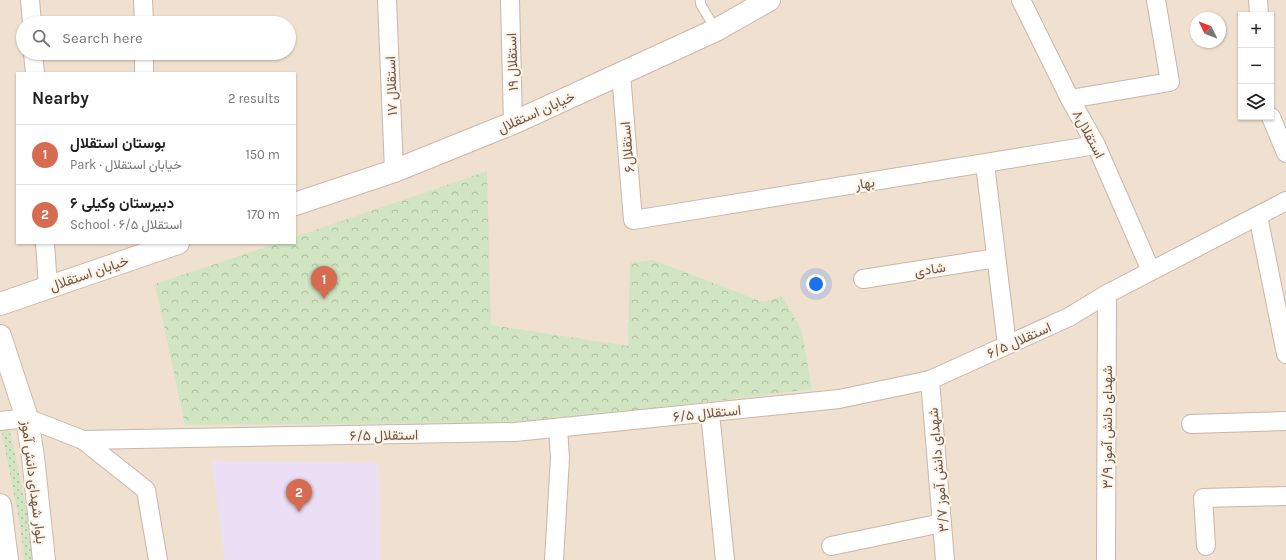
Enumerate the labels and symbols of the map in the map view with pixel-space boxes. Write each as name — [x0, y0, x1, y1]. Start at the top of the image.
north arrow — [1190, 12, 1226, 48]
street label: استقلال ۱۹ — [503, 33, 523, 91]
street label: استقلال ۱۷ — [382, 56, 402, 116]
street label: خیابان استقلال — [495, 88, 578, 138]
street label: استقلال۸ — [1068, 107, 1108, 162]
street label: استقلال۶ — [617, 121, 639, 173]
street label: بهار — [853, 174, 876, 194]
street label: خیابان استقلال — [47, 252, 131, 296]
street label: شادی — [913, 259, 947, 280]
pin: 1 — [311, 266, 337, 299]
your location — [806, 274, 826, 294]
street label: استقلال ۶/۵ — [984, 319, 1054, 363]
street label: شهدای دانش آموز ۳/۹ — [1099, 365, 1116, 489]
street label: استقلال ۶/۵ — [672, 401, 742, 427]
street label: شهدای دانش آموز ۳/۷ — [925, 407, 952, 533]
street label: بلوار شهدای دانش آموز — [17, 418, 50, 545]
street label: استقلال ۶/۵ — [350, 426, 418, 446]
pin: 2 — [286, 479, 312, 512]

